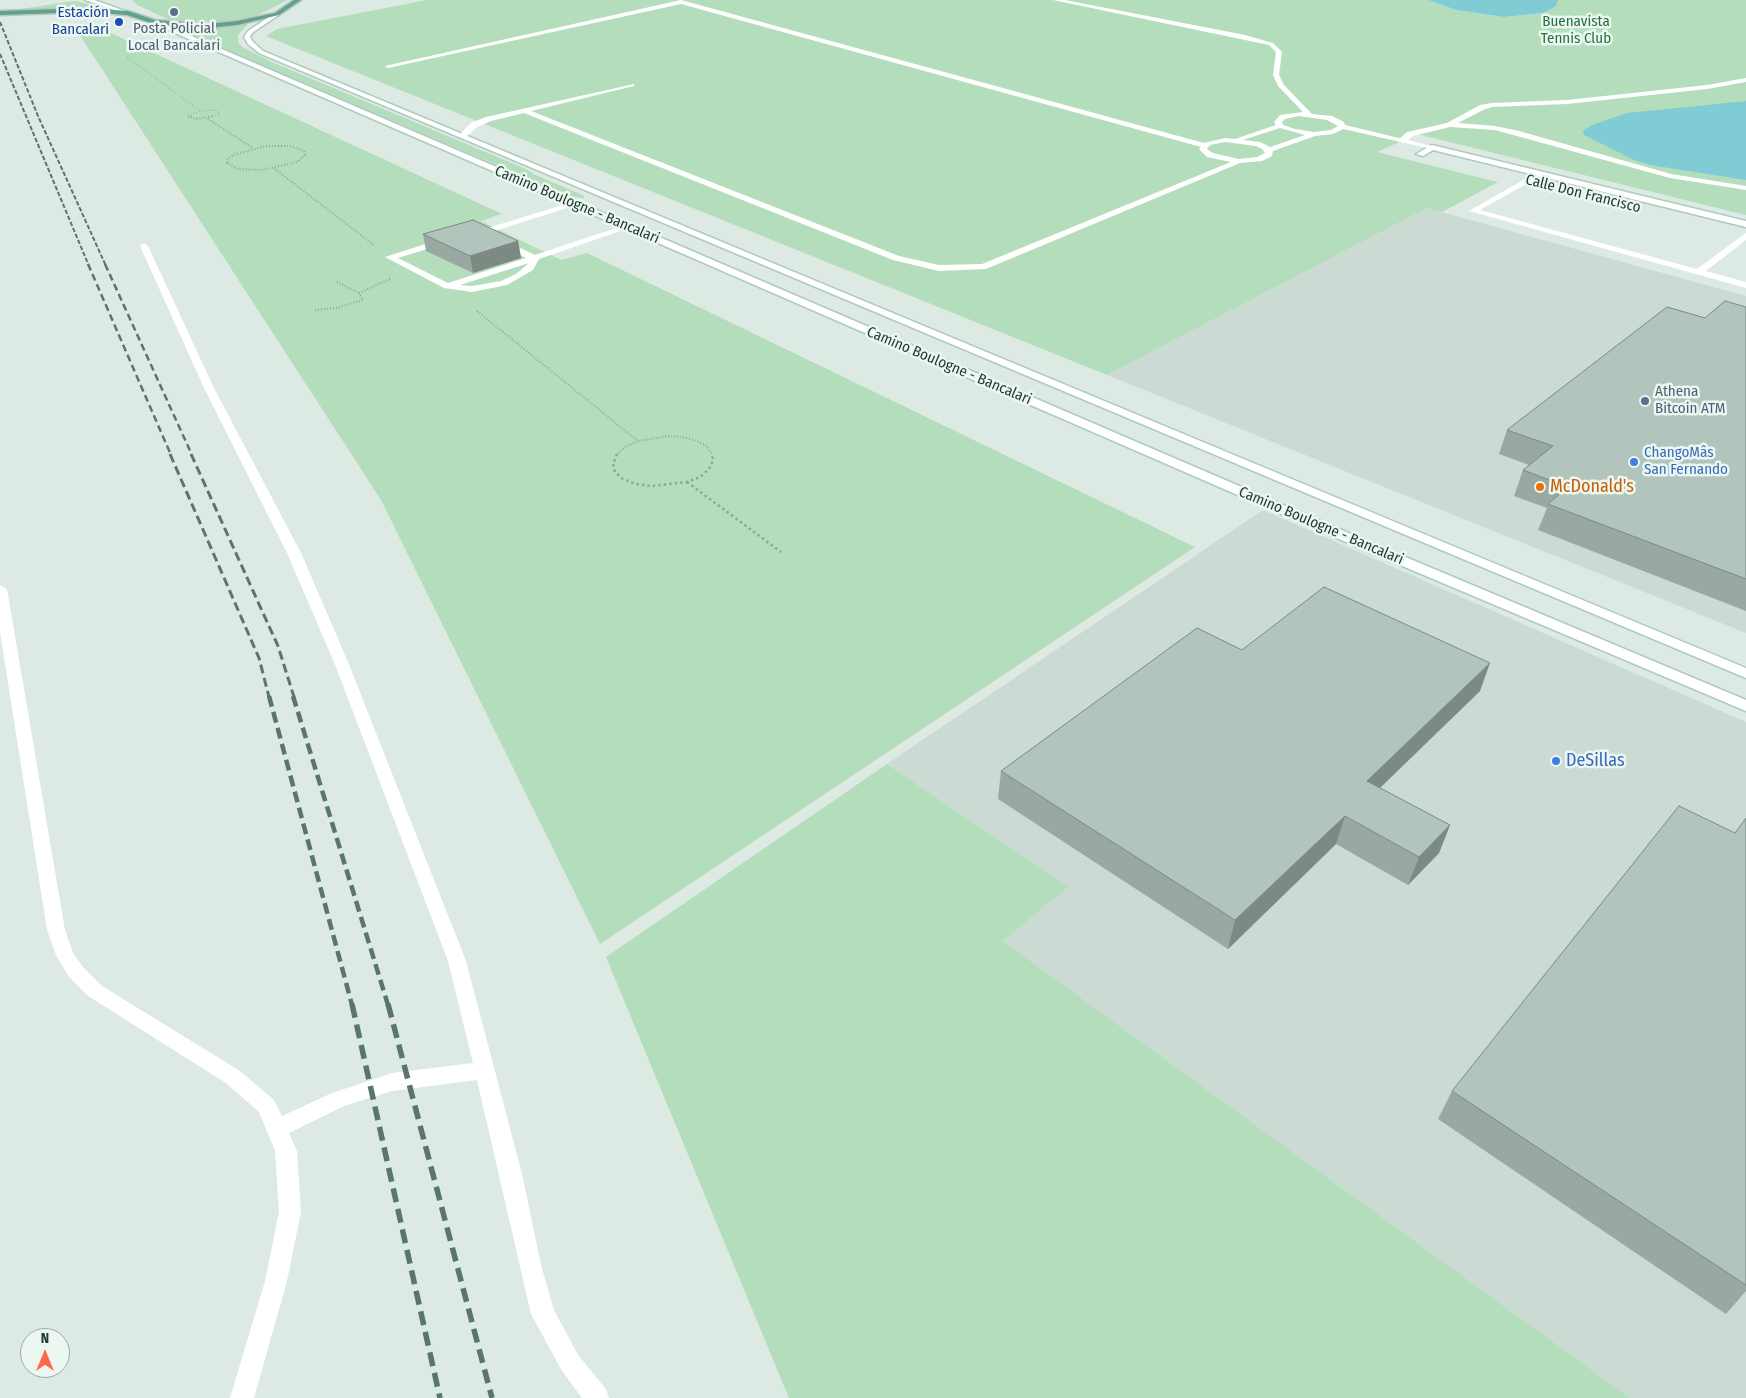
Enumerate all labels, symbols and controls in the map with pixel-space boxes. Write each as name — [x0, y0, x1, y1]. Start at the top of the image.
place label: Estación Bancalari — [52, 4, 109, 39]
marker: Posta Policial Local Bancalari — [168, 6, 180, 18]
park label: Buenavista Tennis Club — [1541, 13, 1611, 48]
marker: Estación Bancalari — [113, 16, 125, 28]
place label: Posta Policial Local Bancalari — [128, 20, 220, 55]
street label: Camino Boulogne - Bancalari — [492, 162, 662, 248]
street label: Calle Don Francisco — [1523, 171, 1643, 217]
street label: Camino Boulogne - Bancalari — [864, 323, 1034, 409]
place label: Athena Bitcoin ATM — [1655, 383, 1725, 418]
marker: Athena Bitcoin ATM — [1639, 395, 1651, 407]
place label: ChangoMâs San Fernando — [1644, 444, 1728, 479]
marker: ChangoMâs San Fernando — [1628, 456, 1640, 468]
place label: McDonald's — [1550, 476, 1634, 498]
marker: McDonald's — [1534, 481, 1546, 493]
street label: Camino Boulogne - Bancalari — [1236, 483, 1406, 569]
place label: DeSillas — [1566, 750, 1625, 772]
marker: DeSillas — [1550, 755, 1562, 767]
north arrow — [20, 1328, 70, 1378]
text: N — [41, 1330, 49, 1347]

